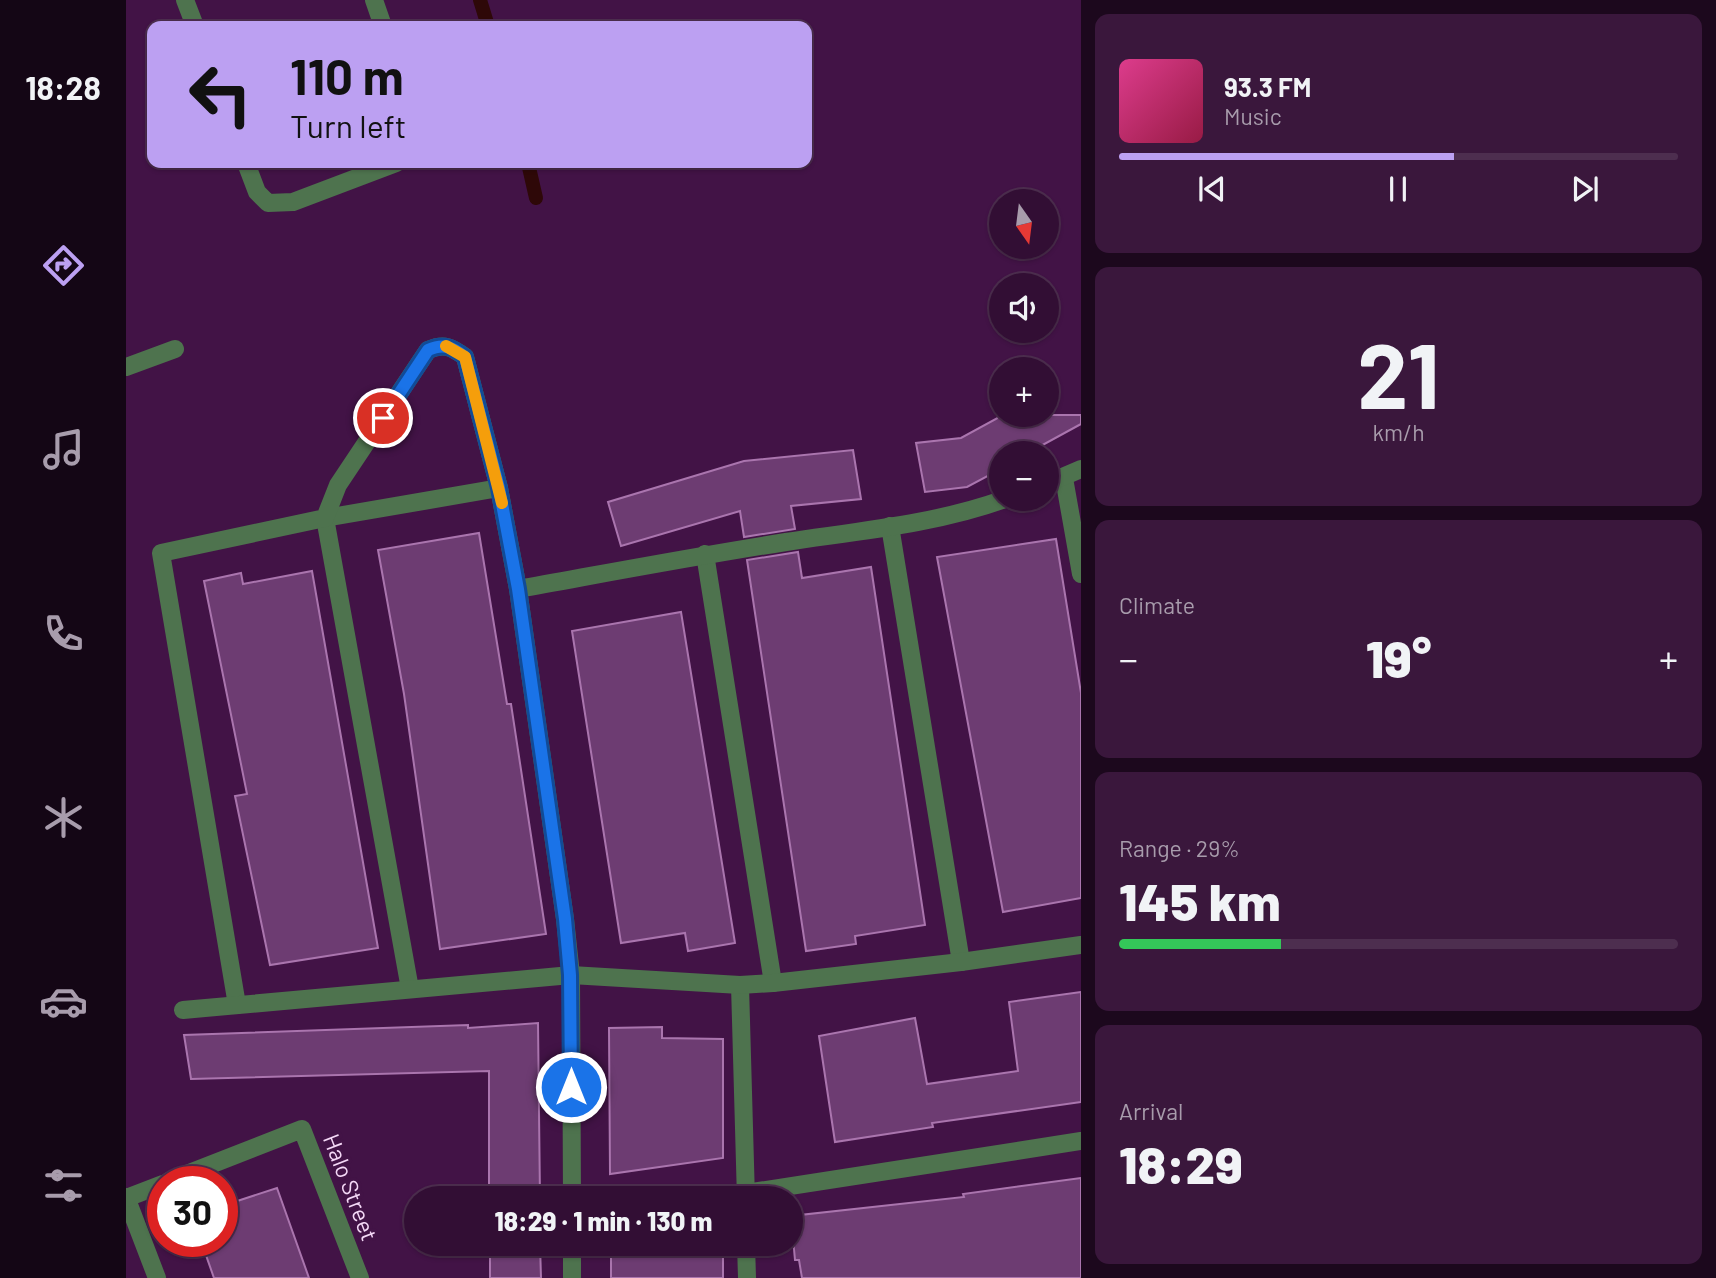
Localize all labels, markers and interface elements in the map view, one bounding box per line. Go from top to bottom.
text: 110 m [290,46,404,105]
icon: left [175,49,266,140]
text: 18:28 [25,68,101,106]
text: 93.3 FM [1224,71,1311,102]
text: Music [1224,102,1282,130]
text: Turn left [290,106,407,144]
icon: previous [1193,170,1231,208]
icon: pause [1379,170,1417,208]
icon: next [1566,170,1604,208]
north arrow [989,189,1059,259]
map controls [989,189,1059,511]
icon: directions [39,241,88,290]
button: sound [989,273,1059,343]
text: 21 [1357,318,1440,427]
button: + [989,357,1059,427]
pin [353,388,413,448]
icon: arrive [364,399,402,437]
text: km/h [1372,418,1425,446]
icon: music [39,425,88,474]
button: − [989,441,1059,511]
text: Climate [1119,591,1195,619]
icon: phone [39,609,88,658]
text: 19° [1366,626,1431,688]
text: − [1119,635,1138,681]
text: + [1659,635,1678,681]
icon: climate [39,793,88,842]
text: Range · 29% [1119,834,1240,862]
text: 145 km [1119,869,1281,931]
icon: car [39,977,88,1026]
position arrow [534,1050,608,1124]
text: Arrival [1119,1097,1183,1125]
street label: Halo Street [318,1130,384,1244]
text: 18:29 [1119,1132,1243,1194]
icon: filters [39,1161,88,1210]
speed limit sign: 30 [147,1166,238,1257]
text: 18:29 · 1 min · 130 m [495,1205,712,1236]

